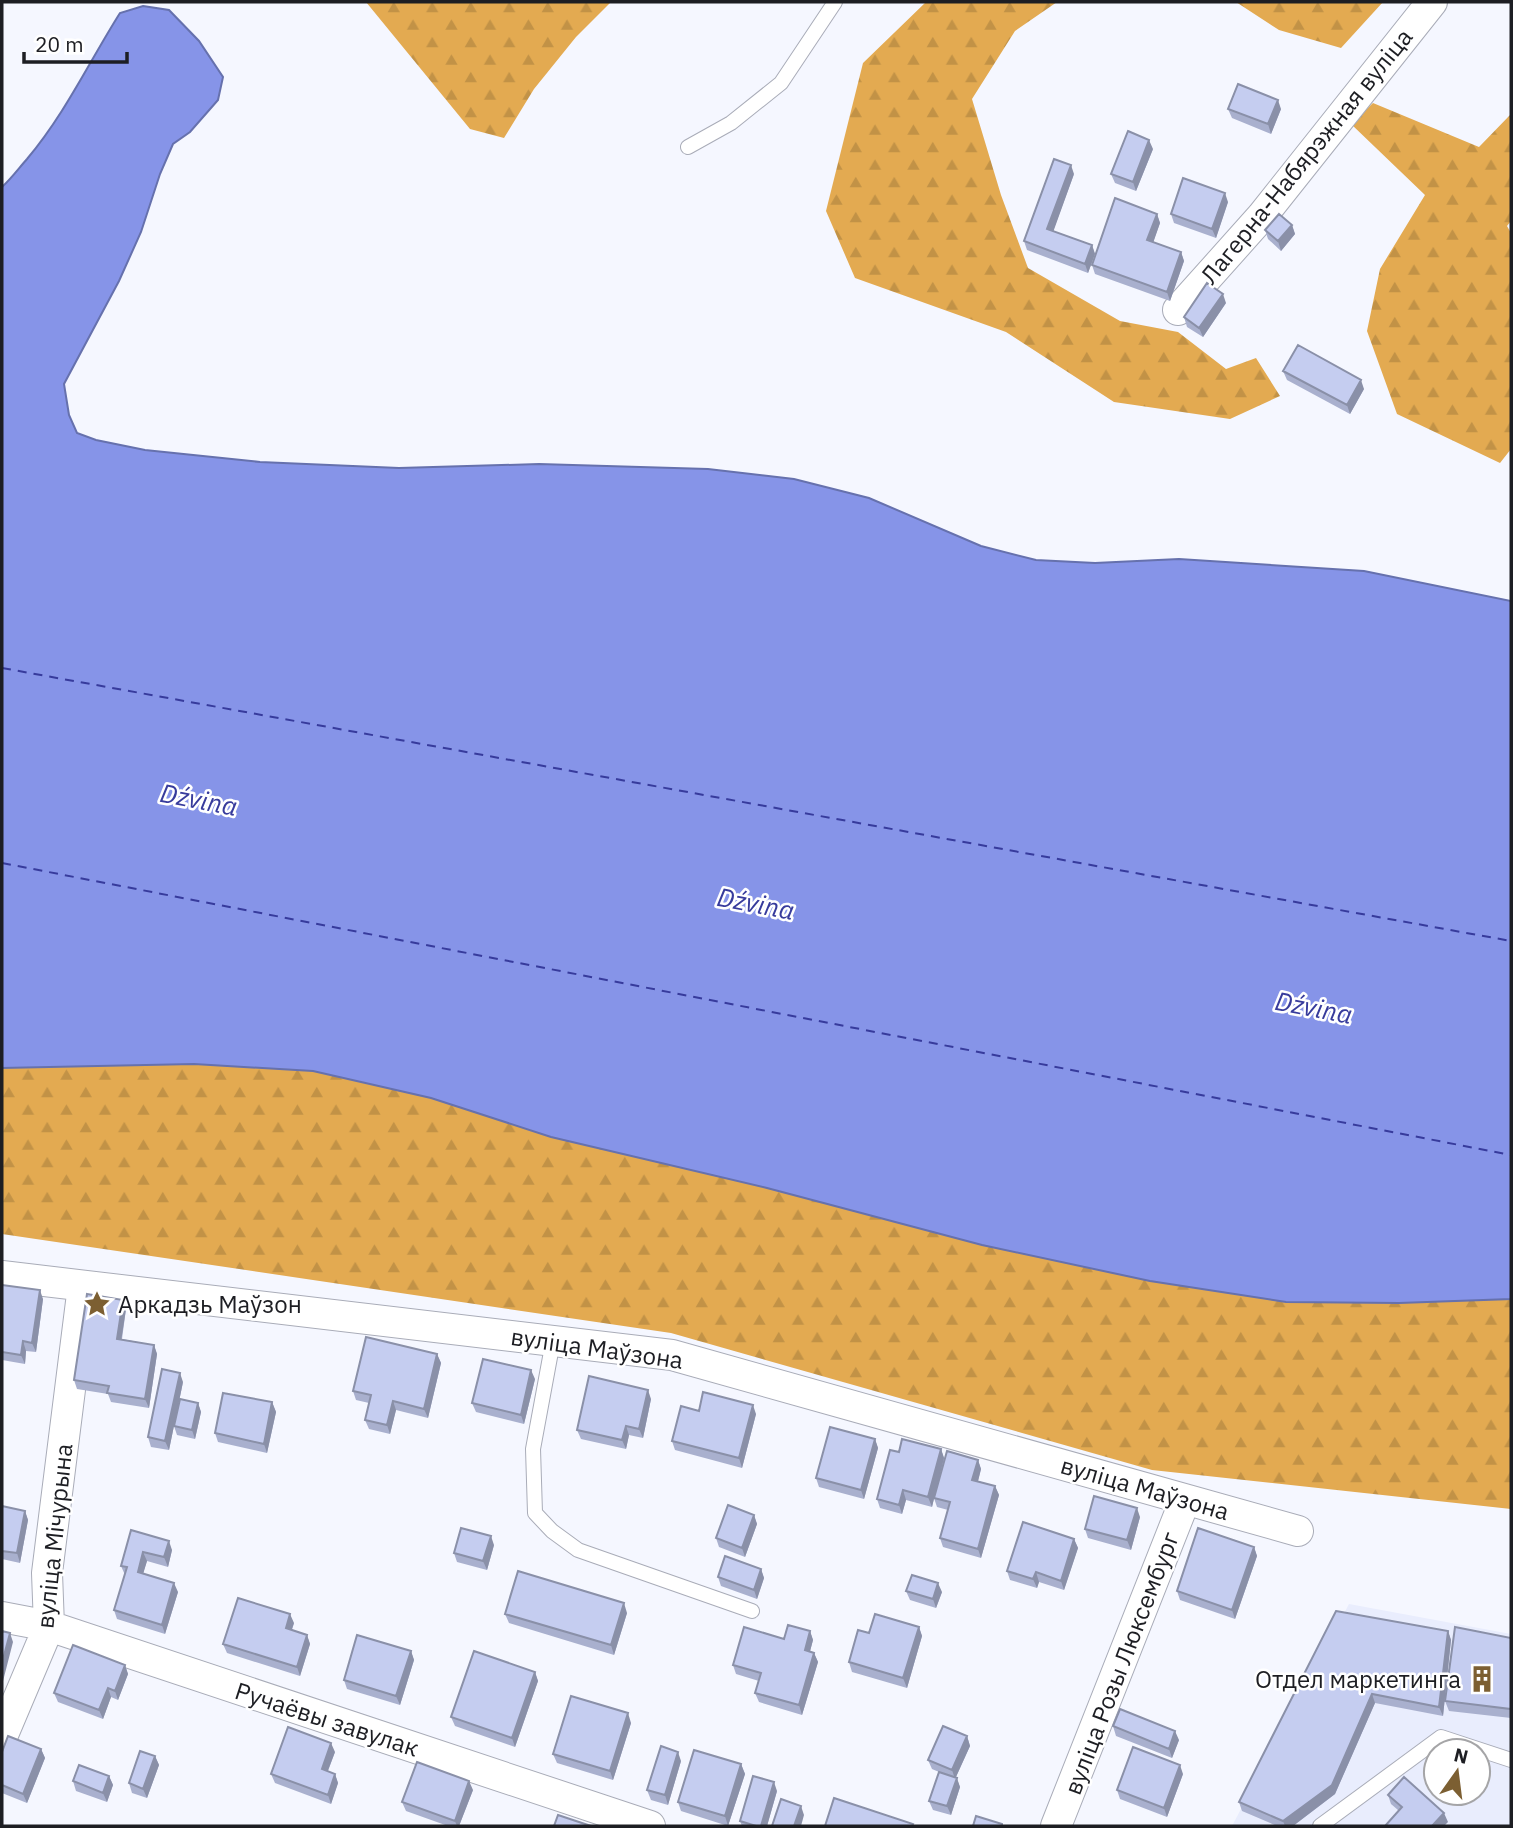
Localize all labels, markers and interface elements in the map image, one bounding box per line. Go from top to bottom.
scale bar [24,21,128,65]
street label: Лагерна-Набярэжная вуліца [1193,21,1419,291]
text: 20 m [35,30,84,58]
water label: Dźvina [158,775,240,823]
water label: Dźvina [715,879,797,927]
water label: Dźvina [1273,983,1355,1031]
place label: Аркадзь Маўзон [118,1288,302,1320]
place icon: Аркадзь Маўзон [82,1289,112,1319]
street label: вуліца Маўзона [509,1320,685,1376]
street label: вуліца Мічурына [28,1442,80,1630]
street label: вуліца Маўзона [1057,1449,1233,1527]
street label: вуліца Розы Люксембург [1056,1527,1186,1799]
place label: Отдел маркетинга [1255,1663,1461,1695]
building icon: Отдел маркетинга [1467,1664,1497,1694]
street label: Ручаёвы завулак [231,1674,423,1764]
north arrow [1422,1737,1492,1807]
text: N [1452,1742,1471,1769]

